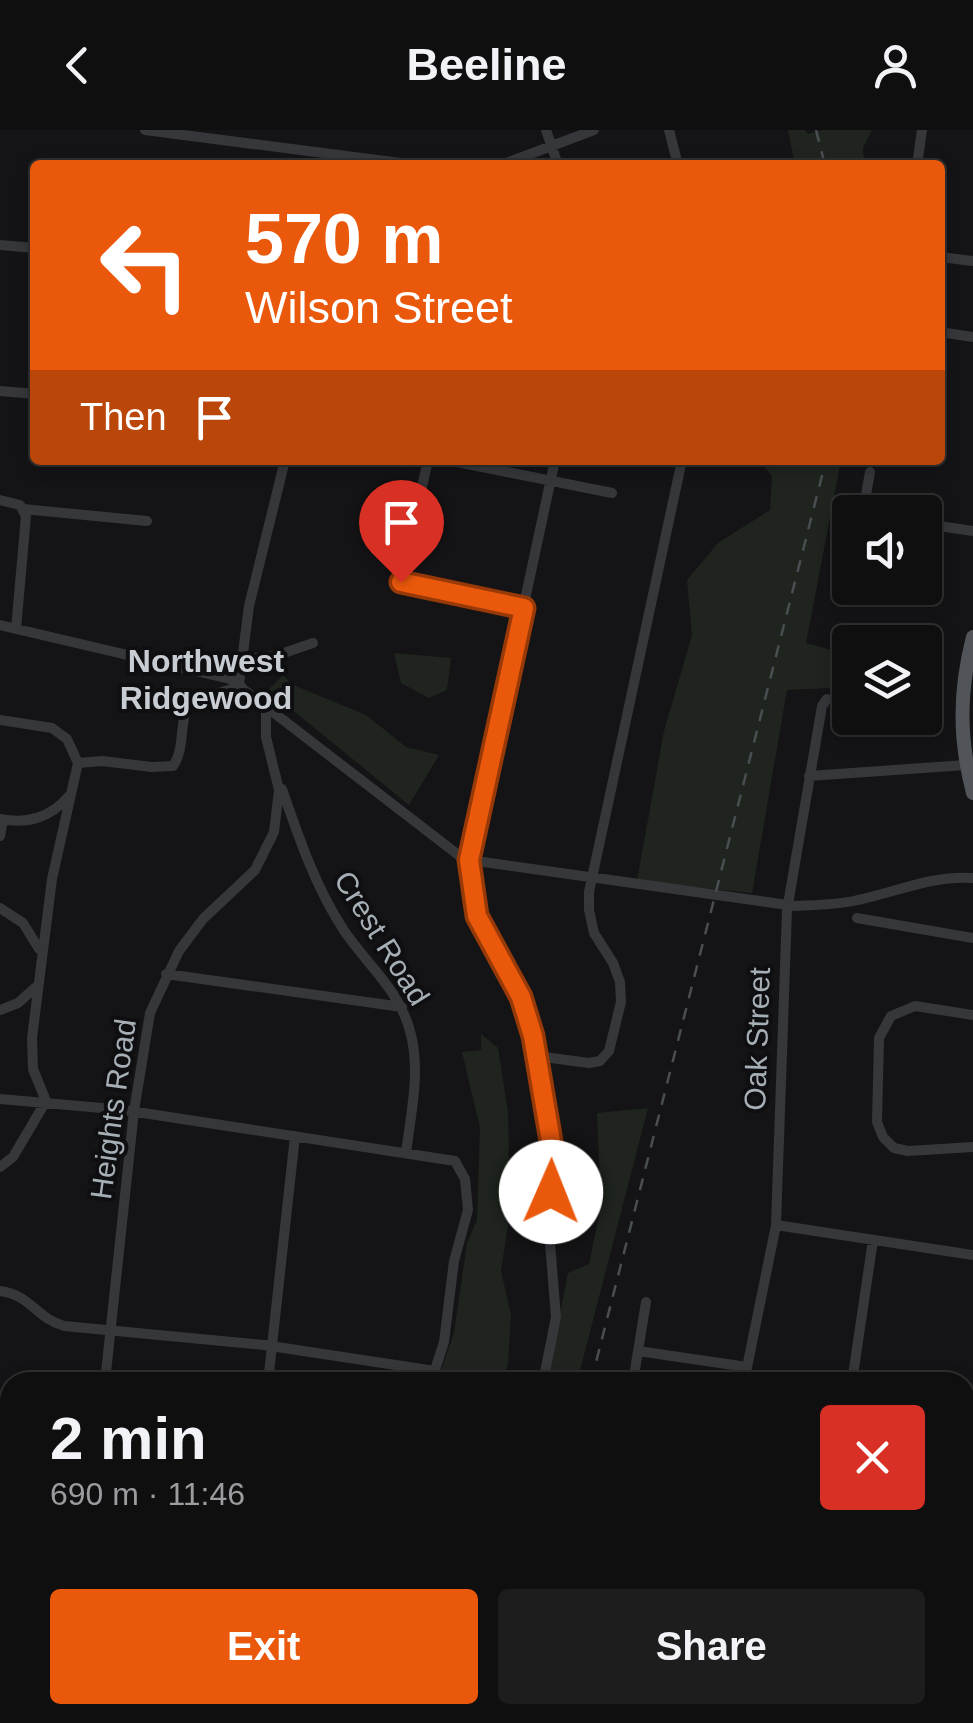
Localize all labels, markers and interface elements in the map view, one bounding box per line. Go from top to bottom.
icon: back [50,38,105,93]
icon: person [868,38,923,93]
text: Beeline [406,39,567,90]
icon: left [80,200,210,330]
text: 570 m [245,200,443,278]
text: Wilson Street [245,282,513,333]
icon: arrive [187,390,242,445]
text: Then [80,396,167,438]
pin [359,480,444,583]
icon: arrive [374,495,429,550]
map controls [832,495,942,735]
button: sound [832,495,942,605]
button: layers [832,625,942,735]
district label: Northwest Ridgewood [120,643,292,716]
street label: Crest Road [328,865,436,1011]
street label: Oak Street [738,966,776,1111]
street label: Heights Road [84,1017,142,1201]
position arrow [499,1140,603,1244]
text: 2 min [50,1405,207,1472]
button: close [820,1405,925,1510]
text: 690 m · 11:46 [50,1476,245,1512]
button: Exit [50,1589,478,1704]
button: Share [498,1589,925,1704]

